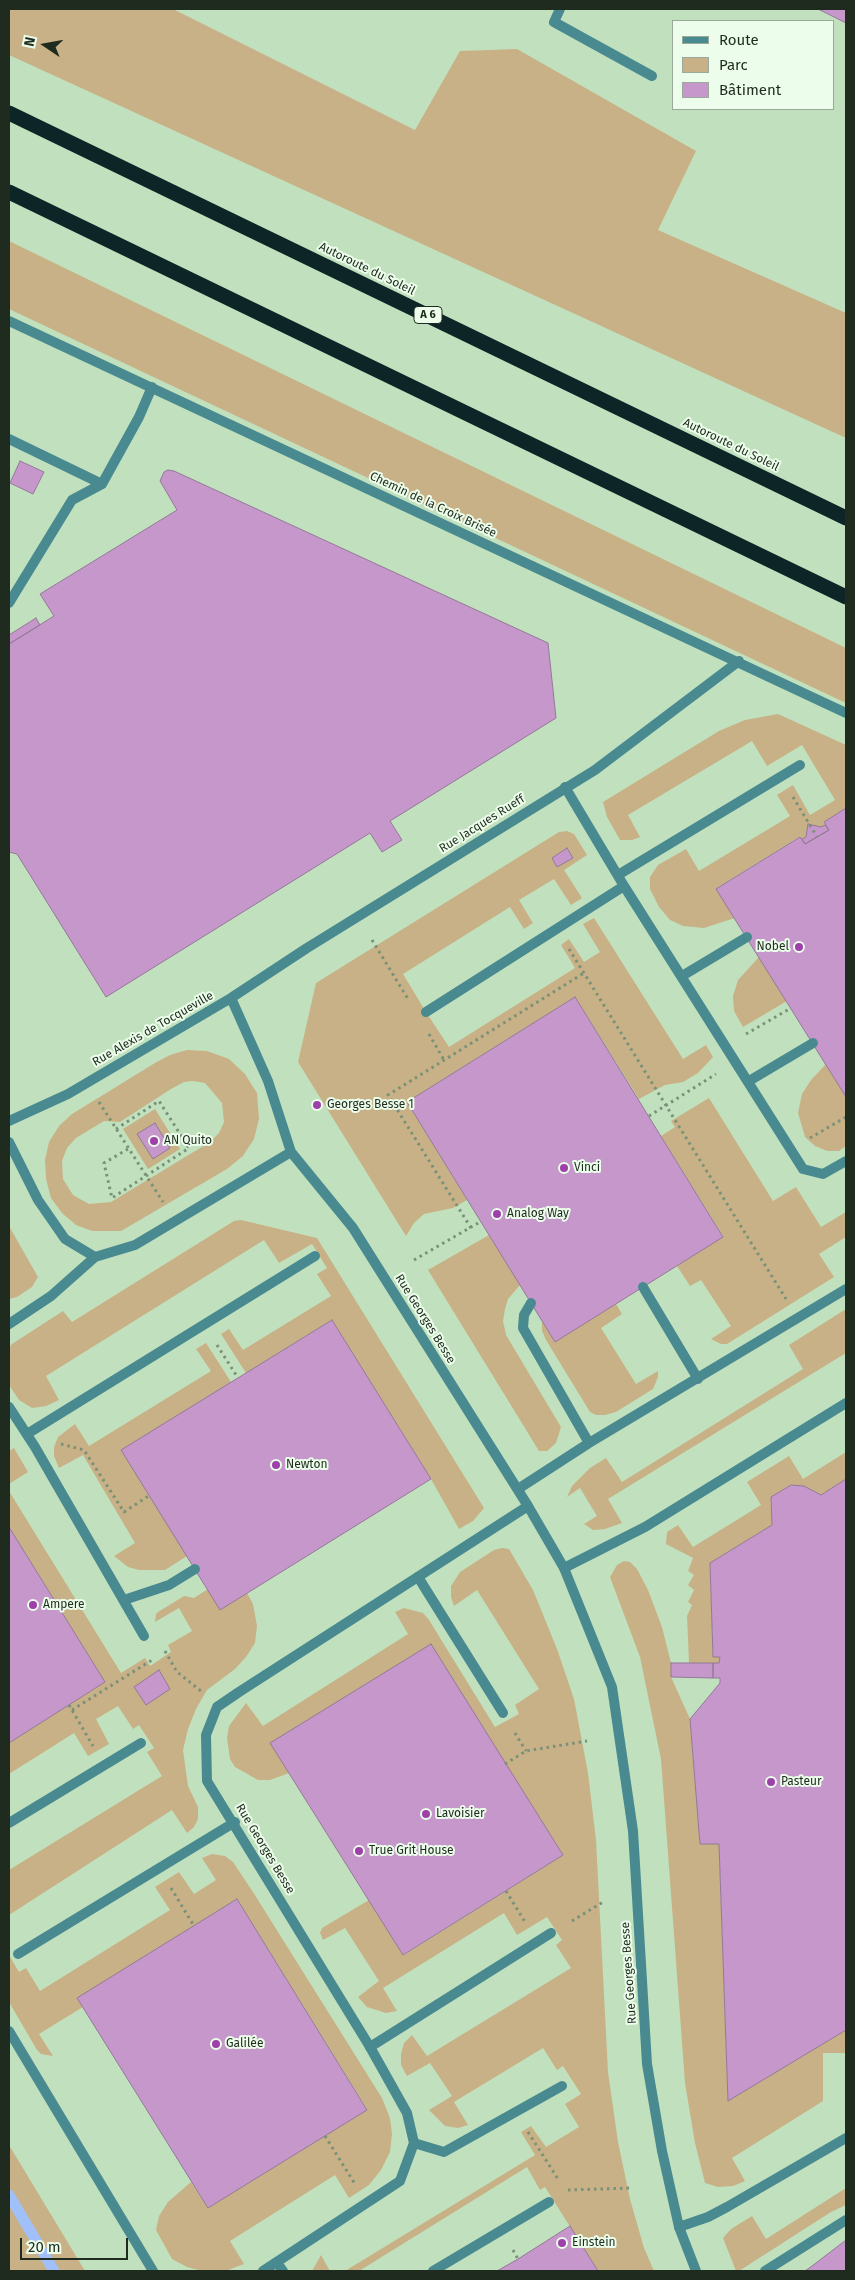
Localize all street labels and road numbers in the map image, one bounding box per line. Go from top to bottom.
street label: Autoroute du Soleil [317,240,417,298]
road number: A 6 [414,306,442,324]
street label: Autoroute du Soleil [681,416,781,474]
street label: Chemin de la Croix Brisée [367,469,499,541]
street label: Rue Jacques Rueff [437,792,527,856]
street label: Rue Alexis de Tocqueville [90,988,216,1070]
street label: Rue Georges Besse [392,1272,458,1366]
street label: Rue Georges Besse [232,1801,298,1897]
street label: Rue Georges Besse [618,1921,640,2025]

